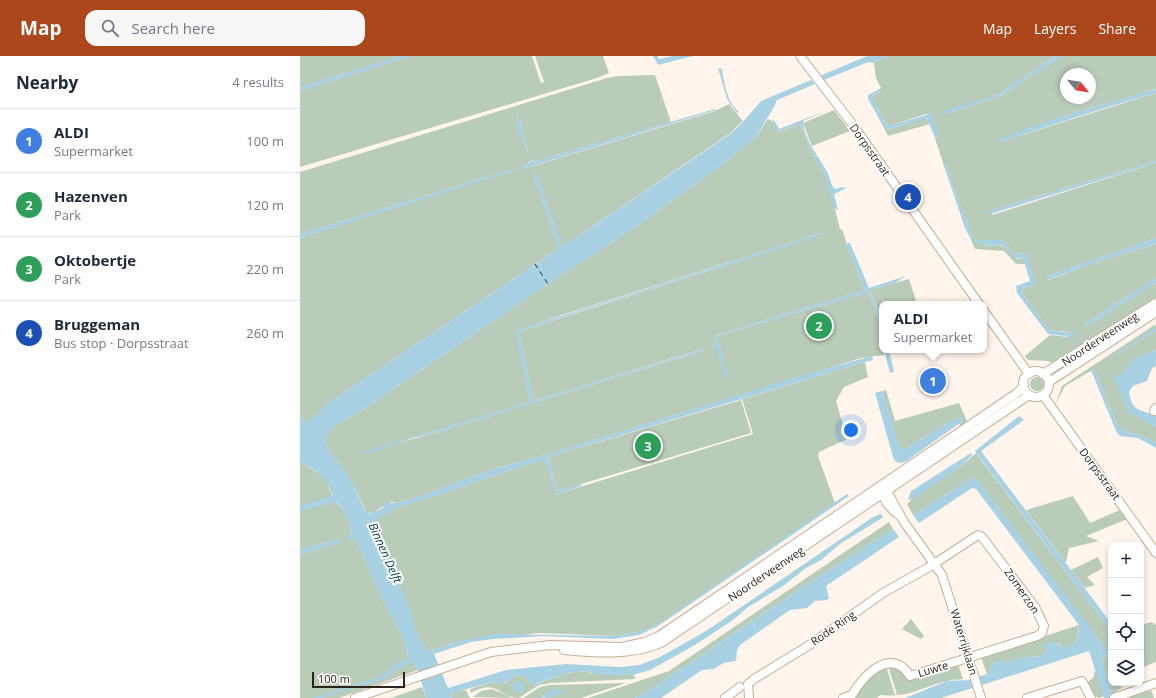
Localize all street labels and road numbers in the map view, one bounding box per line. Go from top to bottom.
street label: Dorpsstraat [847,120,894,179]
street label: Noorderveenweg [1058,308,1141,369]
street label: Dorpsstraat [1076,445,1124,503]
street label: Noorderveenweg [725,543,807,605]
street label: Zomerzon [1001,565,1044,616]
street label: Rode Ring [807,607,858,648]
street label: Waterrijklaan [947,607,982,677]
street label: Luwte [916,657,950,680]

